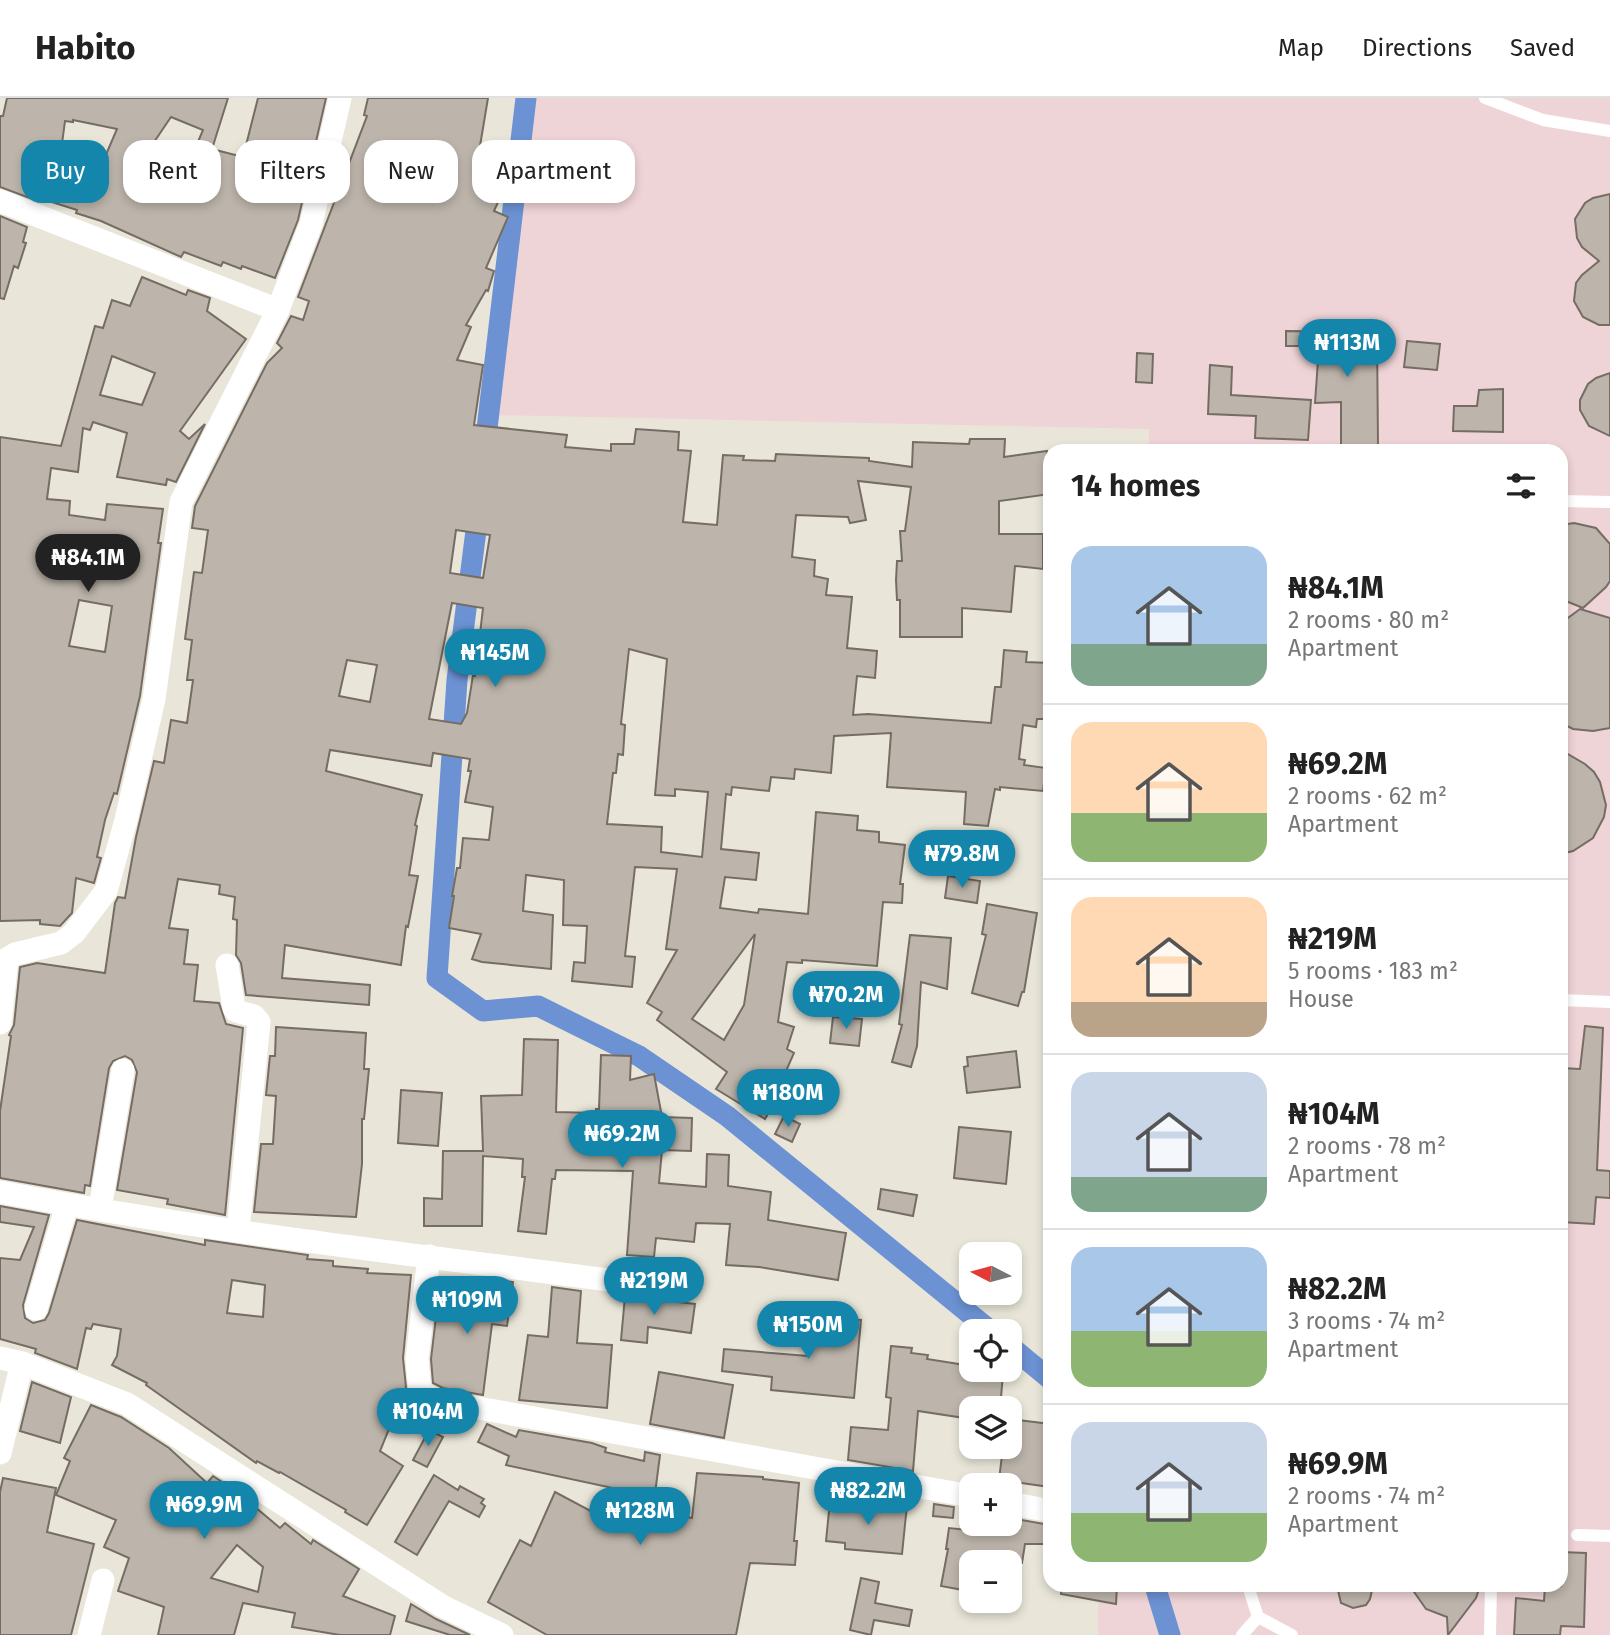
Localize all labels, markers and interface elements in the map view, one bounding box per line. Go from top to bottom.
text: Habito [35,28,136,68]
text: Map [1278,34,1324,62]
text: Directions [1362,34,1472,62]
text: Saved [1510,34,1575,62]
chip: Buy [21,140,109,203]
chip: Rent [123,140,221,203]
chip: Filters [235,140,350,203]
chip: New [364,140,458,203]
chip: Apartment [472,140,635,203]
pin: ₦113M [1298,320,1396,379]
text: ₦113M [1314,328,1380,356]
icon: filters [1502,467,1540,505]
text: 14 homes [1071,468,1200,504]
pin: ₦84.1M [31,534,145,594]
text: ₦84.1M [51,543,125,571]
text: ₦84.1M [1288,570,1384,606]
icon: home [1127,574,1211,658]
text: 2 rooms · 80 m² [1288,606,1449,634]
pin: ₦145M [446,630,544,689]
text: Apartment [1288,634,1398,662]
text: ₦145M [461,638,529,666]
text: ₦69.2M [1288,746,1387,782]
icon: home [1127,750,1211,834]
text: 2 rooms · 62 m² [1288,782,1447,810]
text: Apartment [1288,810,1398,838]
pin: ₦79.8M [905,830,1019,890]
text: ₦79.8M [924,839,1000,867]
text: ₦219M [1288,921,1377,957]
icon: home [1127,925,1211,1009]
text: 5 rooms · 183 m² [1288,957,1458,985]
pin: ₦70.2M [789,972,903,1031]
text: ₦70.2M [809,980,883,1008]
text: House [1288,985,1354,1013]
pin: ₦180M [739,1070,837,1129]
text: ₦180M [753,1078,823,1106]
text: ₦104M [1288,1096,1380,1132]
icon: home [1127,1100,1211,1184]
pin: ₦69.2M [565,1110,679,1170]
text: ₦69.2M [584,1119,660,1147]
text: 2 rooms · 78 m² [1288,1132,1446,1160]
text: Apartment [1288,1160,1398,1188]
north arrow [959,1242,1022,1306]
map controls [959,1242,1022,1613]
pin: ₦219M [605,1258,703,1317]
text: ₦219M [620,1266,688,1294]
text: ₦82.2M [1288,1271,1387,1307]
icon: home [1127,1275,1211,1359]
pin: ₦109M [418,1276,516,1336]
text: ₦109M [432,1285,502,1313]
pin: ₦150M [759,1302,857,1361]
text: 3 rooms · 74 m² [1288,1307,1445,1335]
text: ₦150M [773,1310,843,1338]
button: locate [959,1319,1022,1382]
text: Apartment [1288,1335,1398,1363]
pin: ₦104M [379,1388,477,1448]
button: layers [959,1396,1022,1459]
text: ₦104M [393,1397,463,1425]
text: ₦69.9M [1288,1446,1388,1482]
icon: home [1127,1450,1211,1534]
pin: ₦82.2M [811,1468,925,1527]
button: + [959,1473,1022,1536]
text: ₦82.2M [830,1476,906,1504]
pin: ₦69.9M [147,1482,261,1541]
text: 2 rooms · 74 m² [1288,1482,1445,1510]
pin: ₦128M [591,1488,689,1547]
text: ₦69.9M [166,1490,242,1518]
text: ₦128M [605,1496,675,1524]
text: Apartment [1288,1510,1398,1538]
button: − [959,1550,1022,1613]

